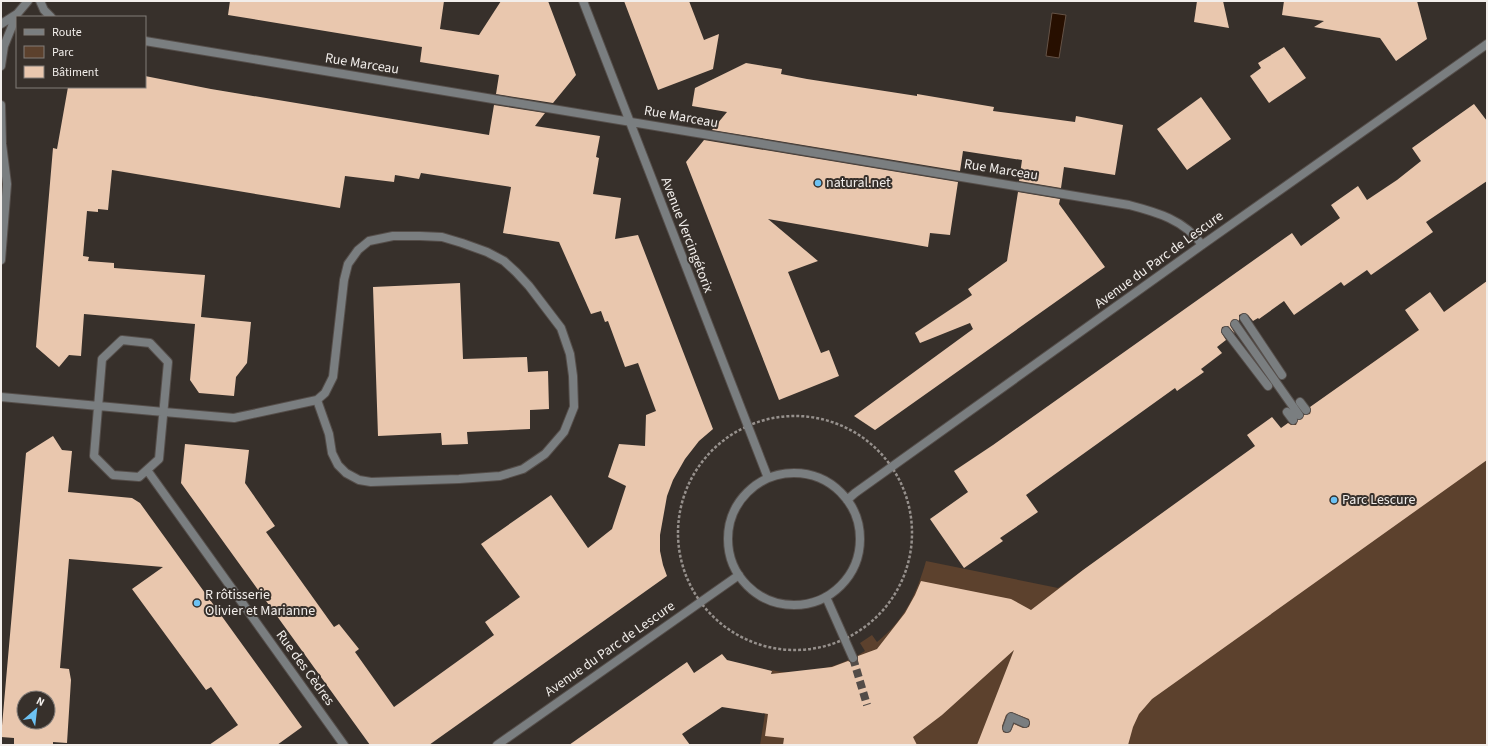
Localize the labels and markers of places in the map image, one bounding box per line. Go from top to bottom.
place label: natural.net [826,173,891,193]
marker: natural.net [813,178,823,188]
place label: Parc Lescure [1342,490,1415,510]
marker: Parc Lescure [1329,495,1339,505]
place label: R rôtisserie Olivier et Marianne [205,585,315,621]
marker: R rôtisserie Olivier et Marianne [192,598,202,608]

